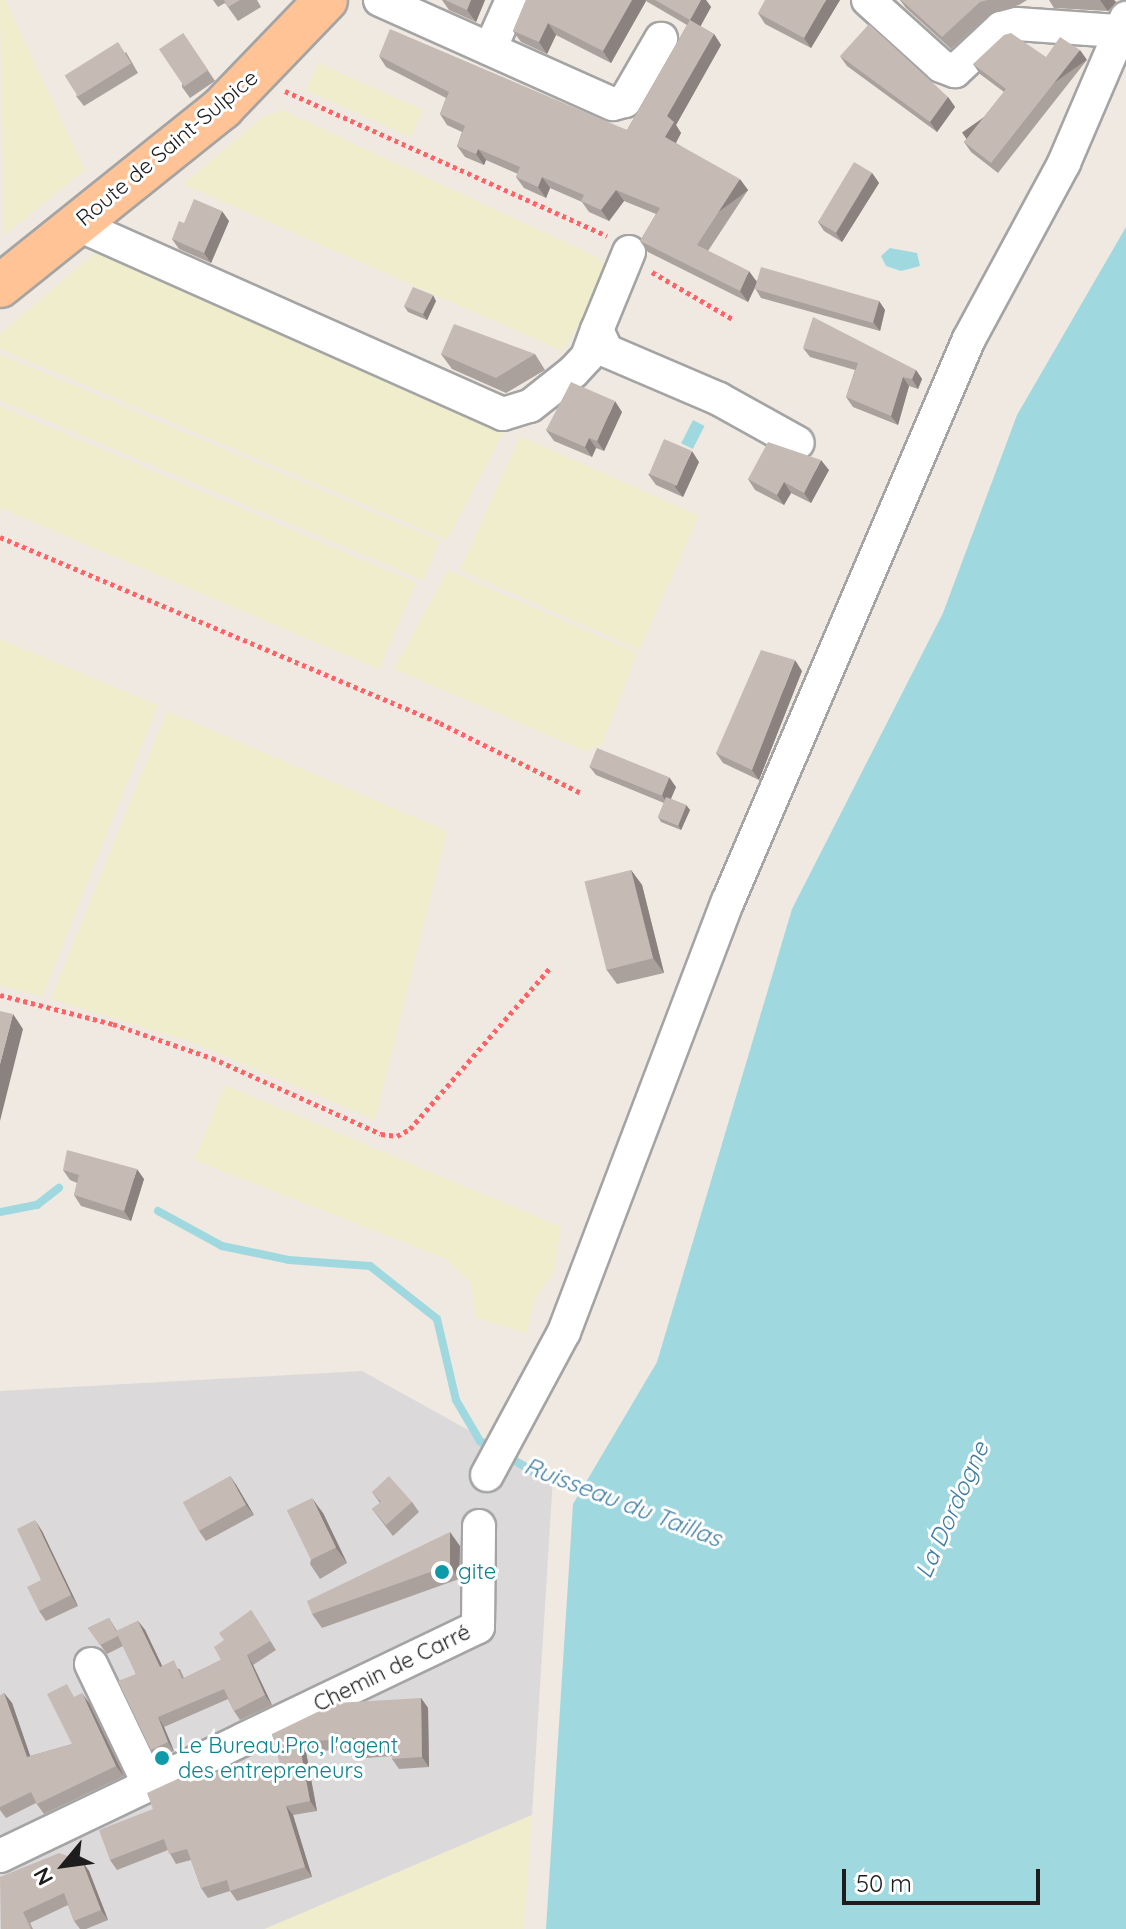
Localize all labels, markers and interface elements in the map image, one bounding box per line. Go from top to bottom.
street label: Route de Saint-Sulpice [71,64,263,232]
water label: La Dordogne [909,1437,995,1583]
water label: Ruisseau du Taillas [520,1451,726,1553]
place label: gite [458,1559,496,1585]
marker: gite [433,1563,451,1581]
street label: Chemin de Carré [309,1619,475,1717]
place label: Le Bureau.Pro, l'agent des entrepreneurs [178,1732,398,1784]
marker: Le Bureau.Pro, l'agent des entrepreneurs [153,1749,171,1767]
north arrow [24,1825,104,1905]
scale bar [846,1853,1044,1903]
text: N [27,1863,59,1891]
text: 50 m [856,1868,912,1898]

